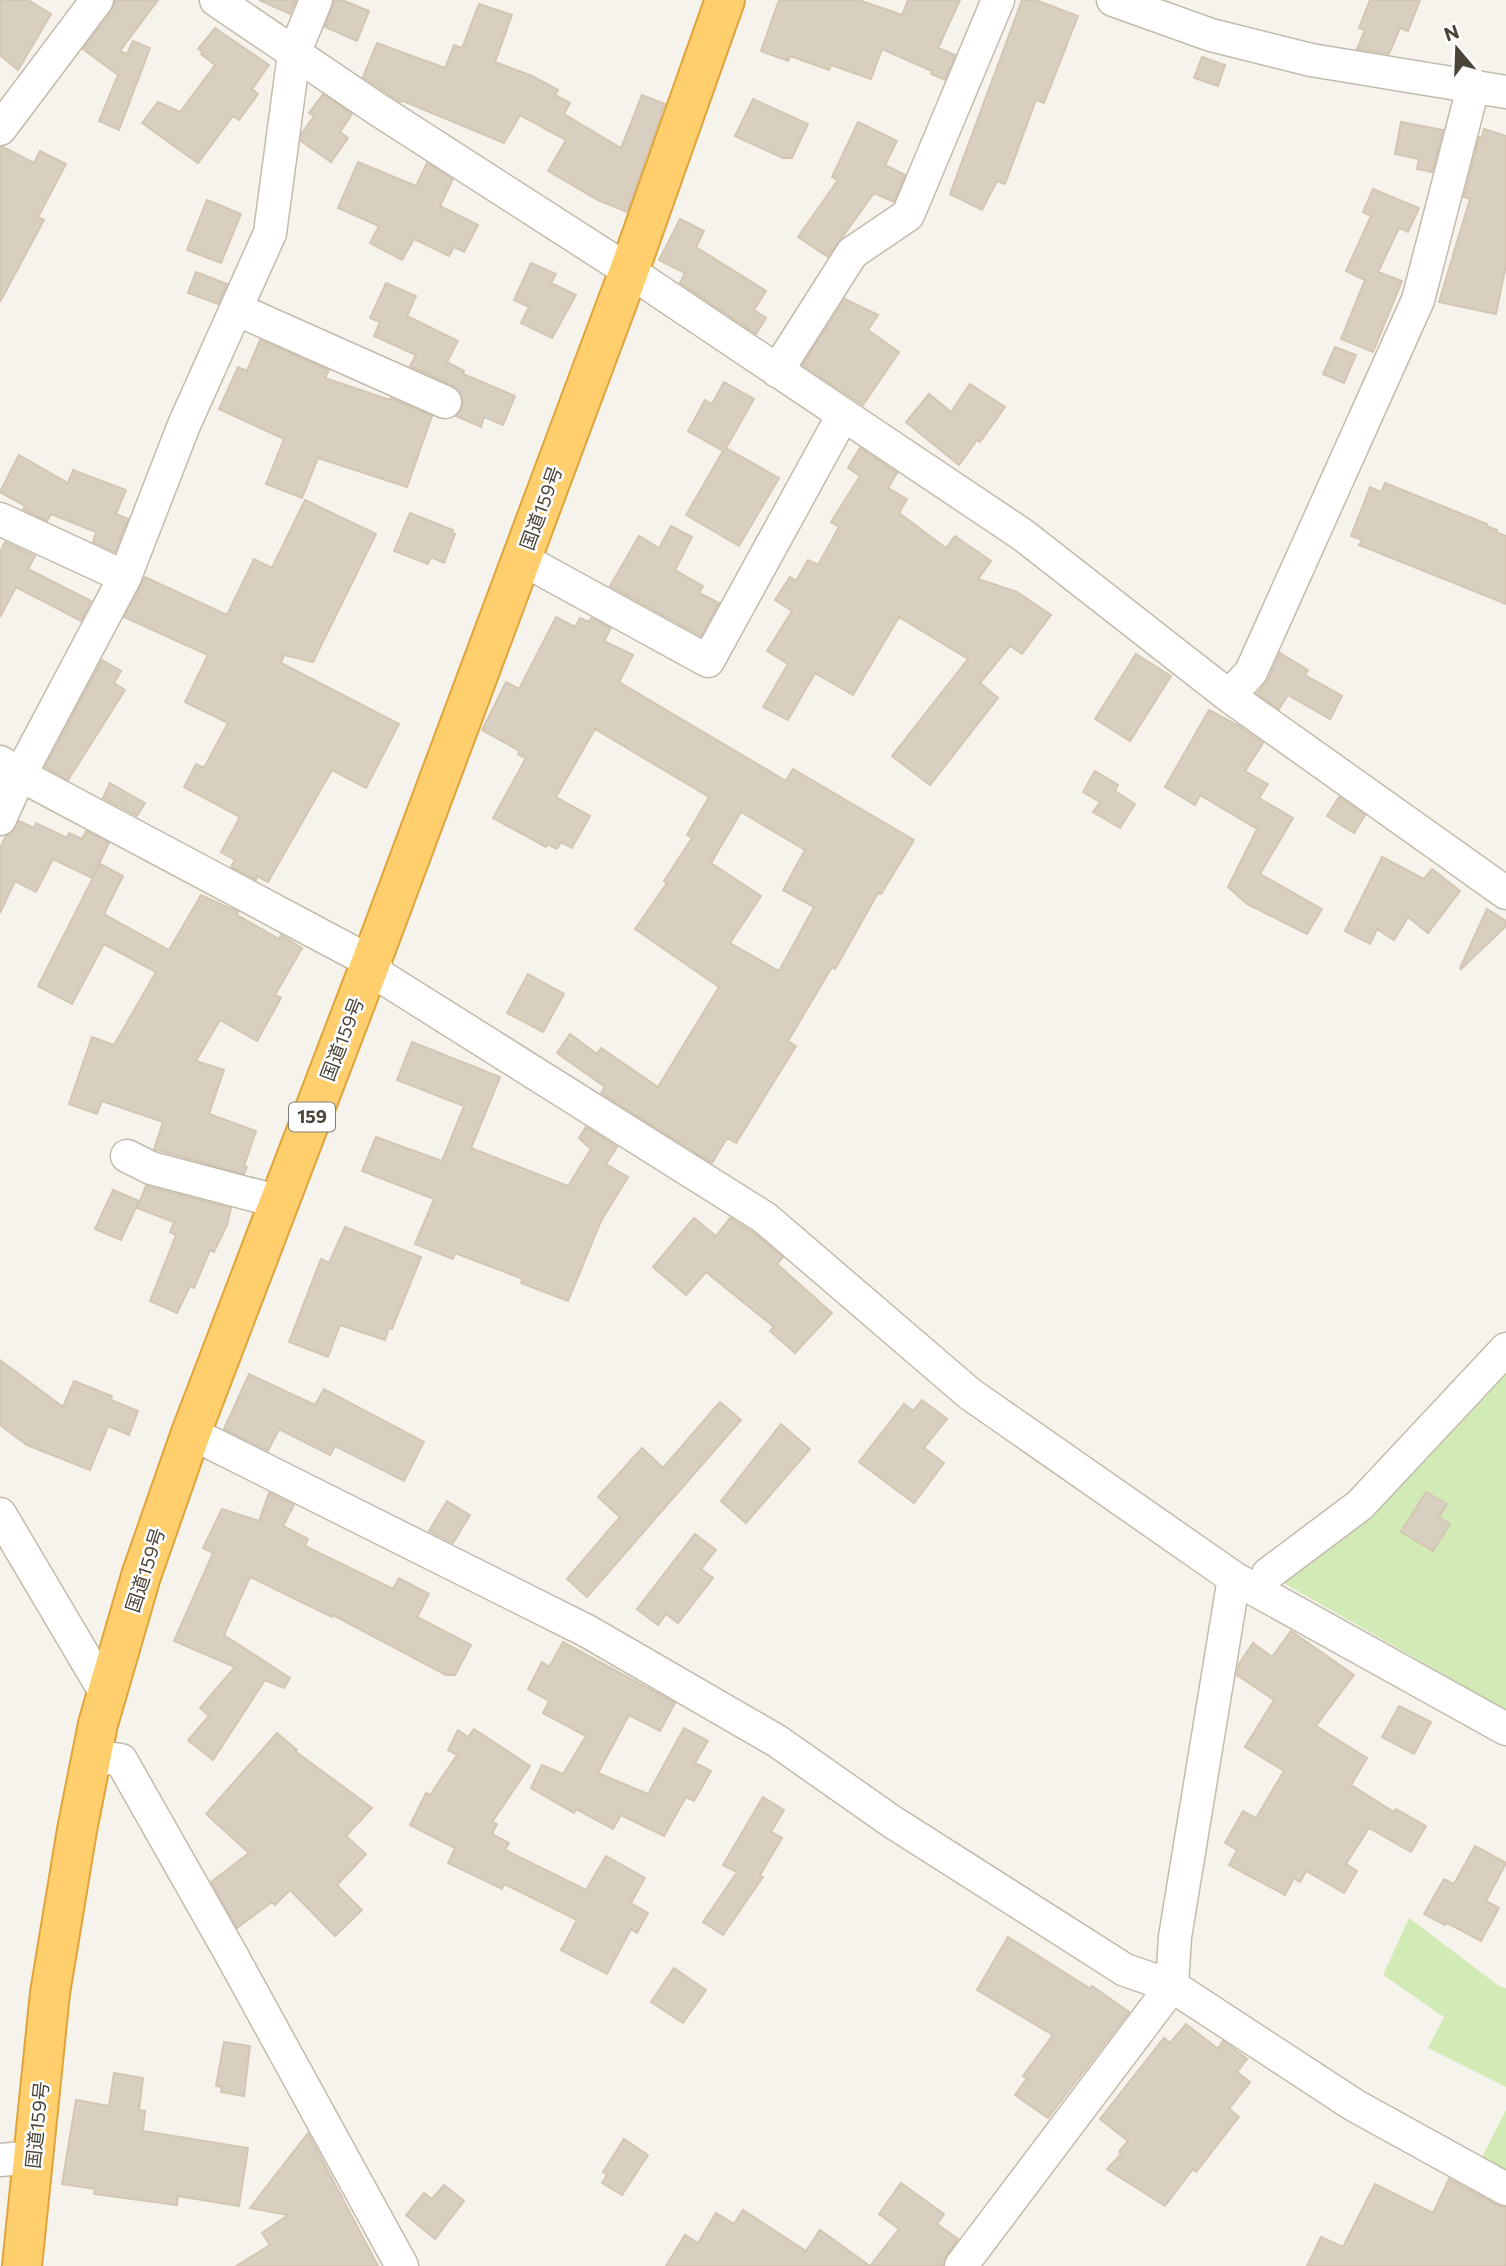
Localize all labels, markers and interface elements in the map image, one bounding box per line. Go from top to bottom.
north arrow [1422,14,1492,84]
text: N [1441,19,1462,46]
street label: 国道159号 [515,463,566,553]
street label: 国道159号 [315,994,368,1084]
road number: 159 [289,1102,335,1132]
street label: 国道159号 [120,1525,169,1615]
street label: 国道159号 [20,2080,53,2170]

